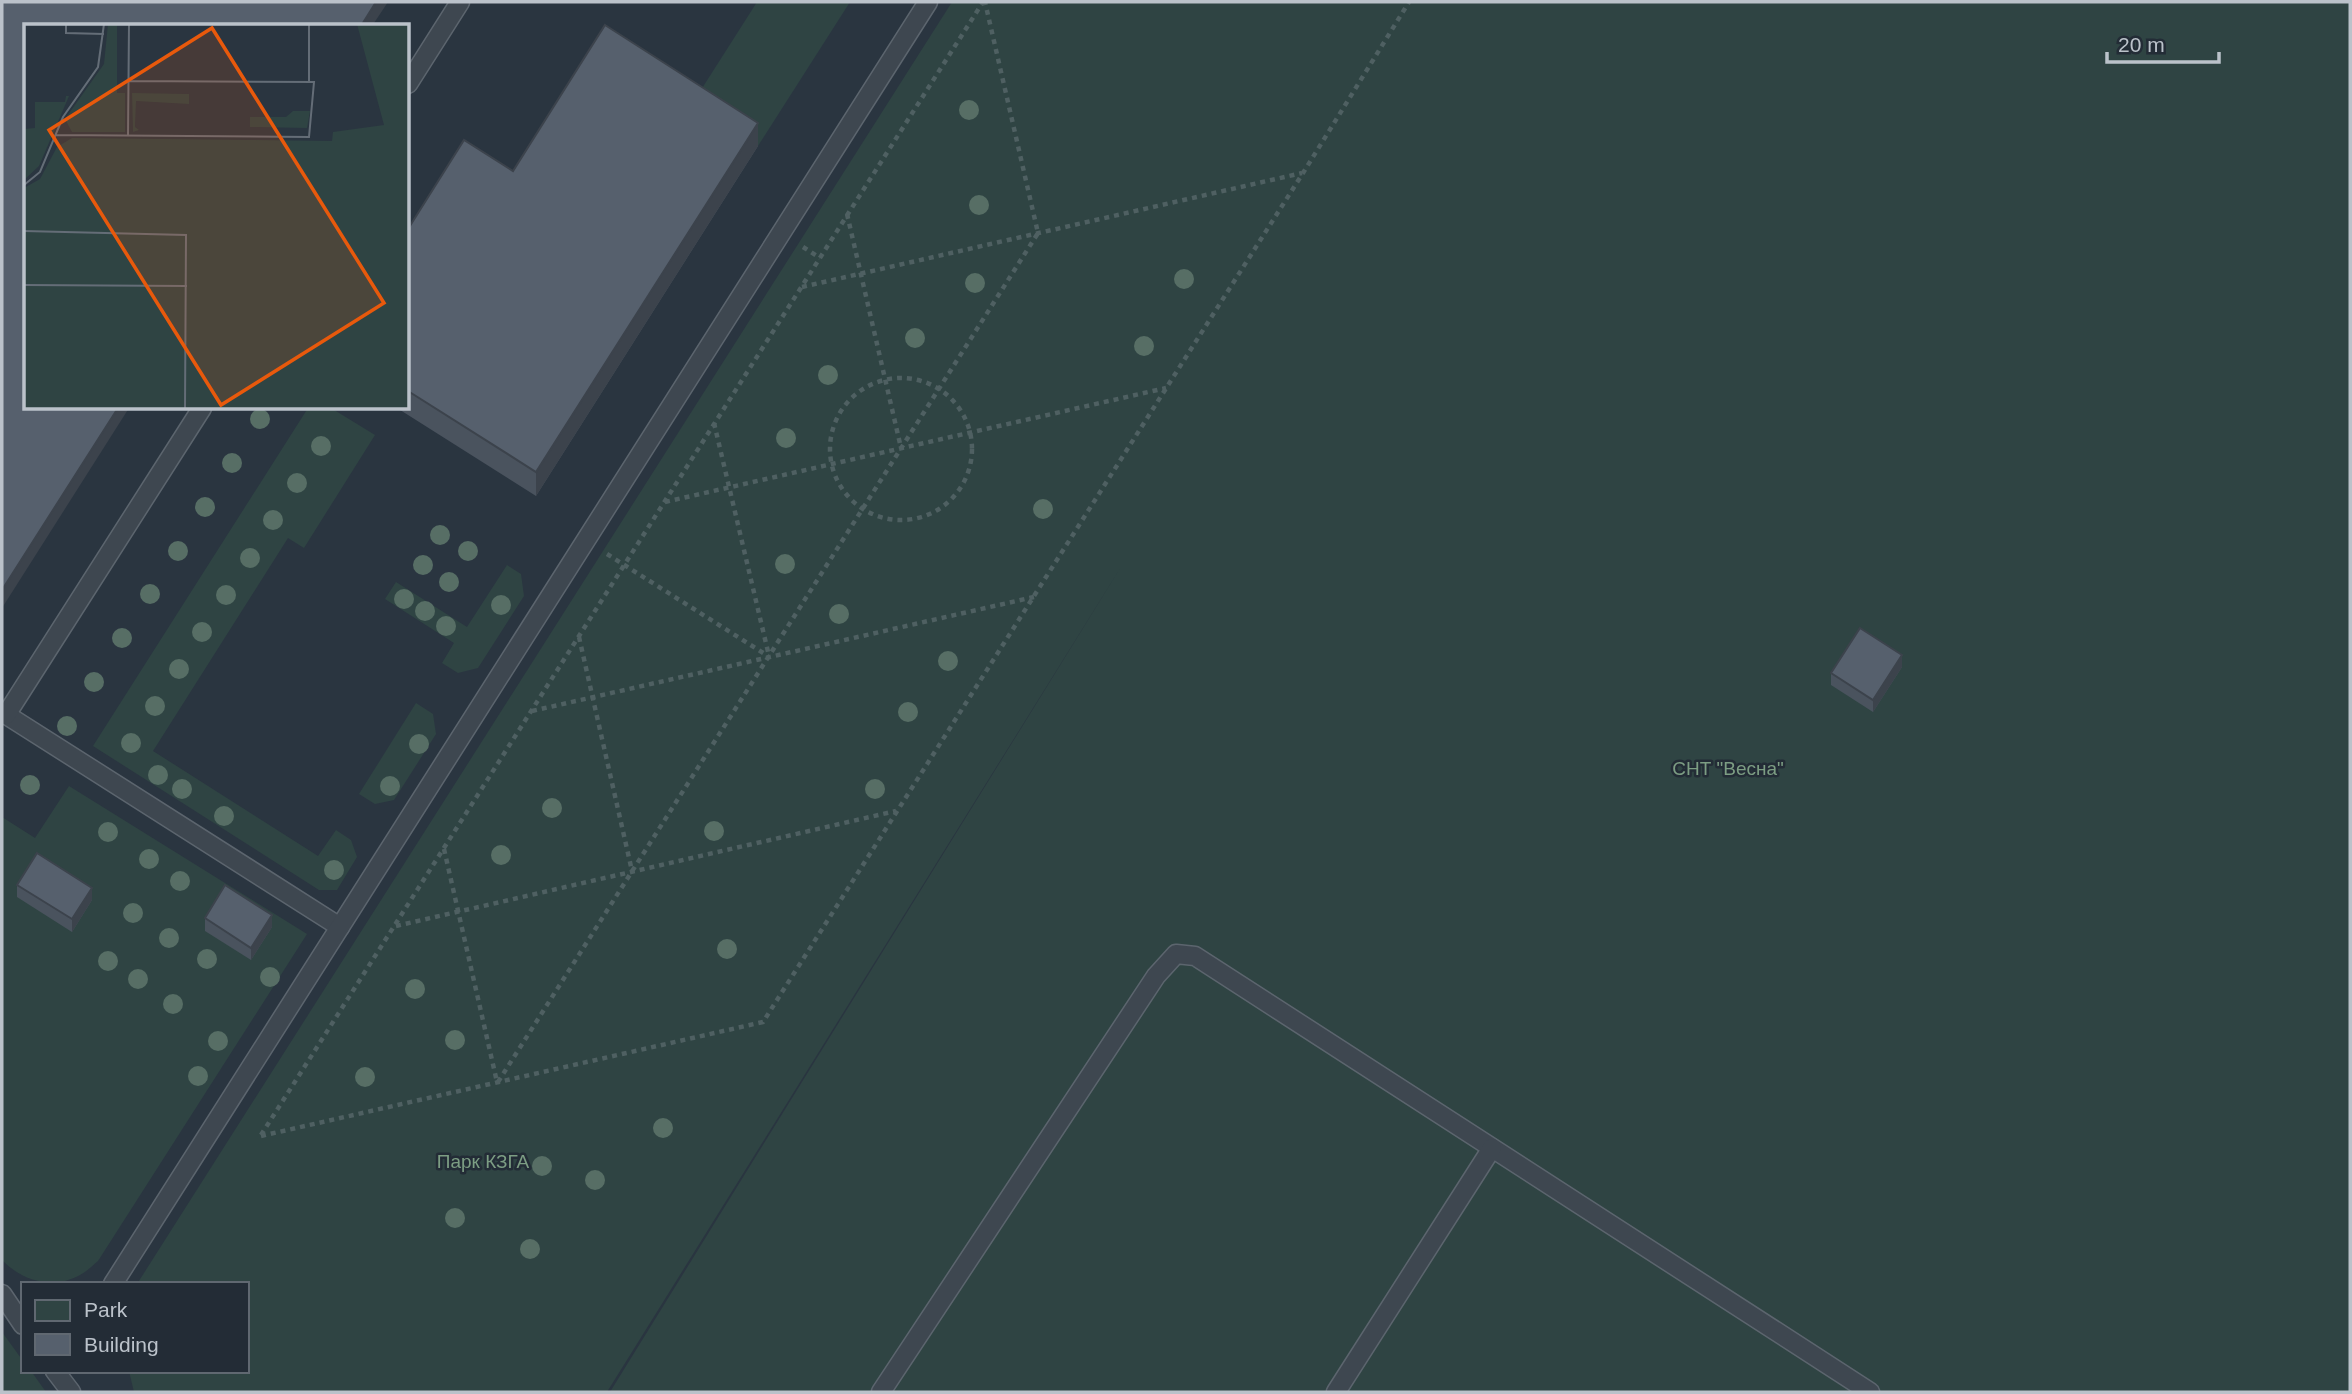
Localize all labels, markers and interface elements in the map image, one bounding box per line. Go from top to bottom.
scale bar [2107,21,2219,65]
inset map [24,24,410,410]
text: 20 m [2118,33,2165,56]
park label: СНТ "Весна" [1672,758,1784,779]
park label: Парк КЗГА [437,1151,530,1172]
legend [21,1282,248,1373]
text: Park [84,1298,128,1321]
text: Building [84,1333,159,1356]

